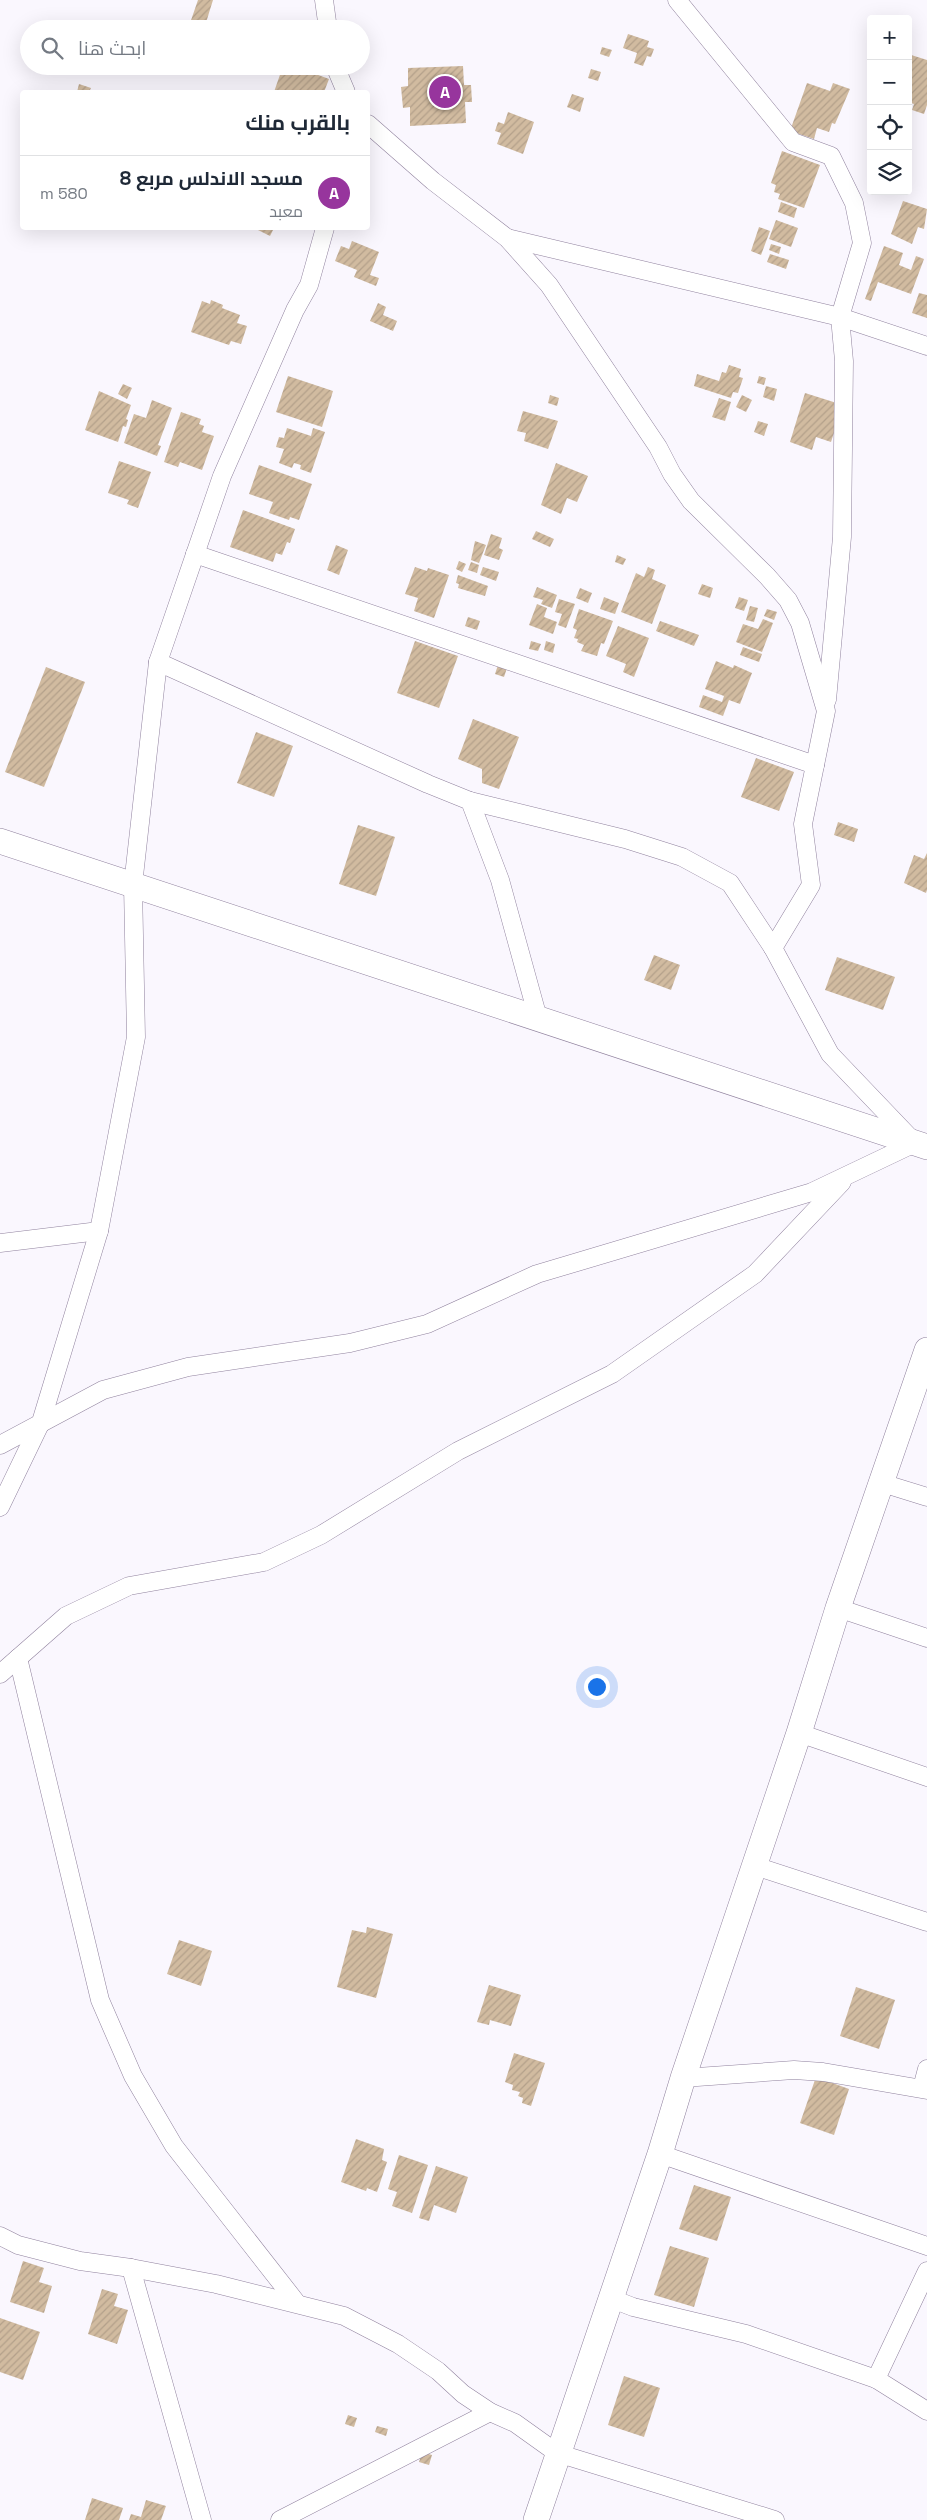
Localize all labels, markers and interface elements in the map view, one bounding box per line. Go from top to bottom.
map controls [867,15,912,195]
button: + [867,15,912,60]
search box [20,20,370,75]
icon: search [38,34,66,62]
text: ابحث هنا [78,36,146,61]
button: − [867,60,912,105]
pin: A [429,73,461,111]
button: locate [867,105,912,150]
text: بالقرب منك [246,109,350,136]
button: layers [867,150,912,195]
text: مسجد الاندلس مربع 8 [120,166,303,191]
text: 580 m [40,183,88,204]
text: A [329,183,339,204]
text: معبد [269,201,303,222]
your location [584,1674,610,1700]

